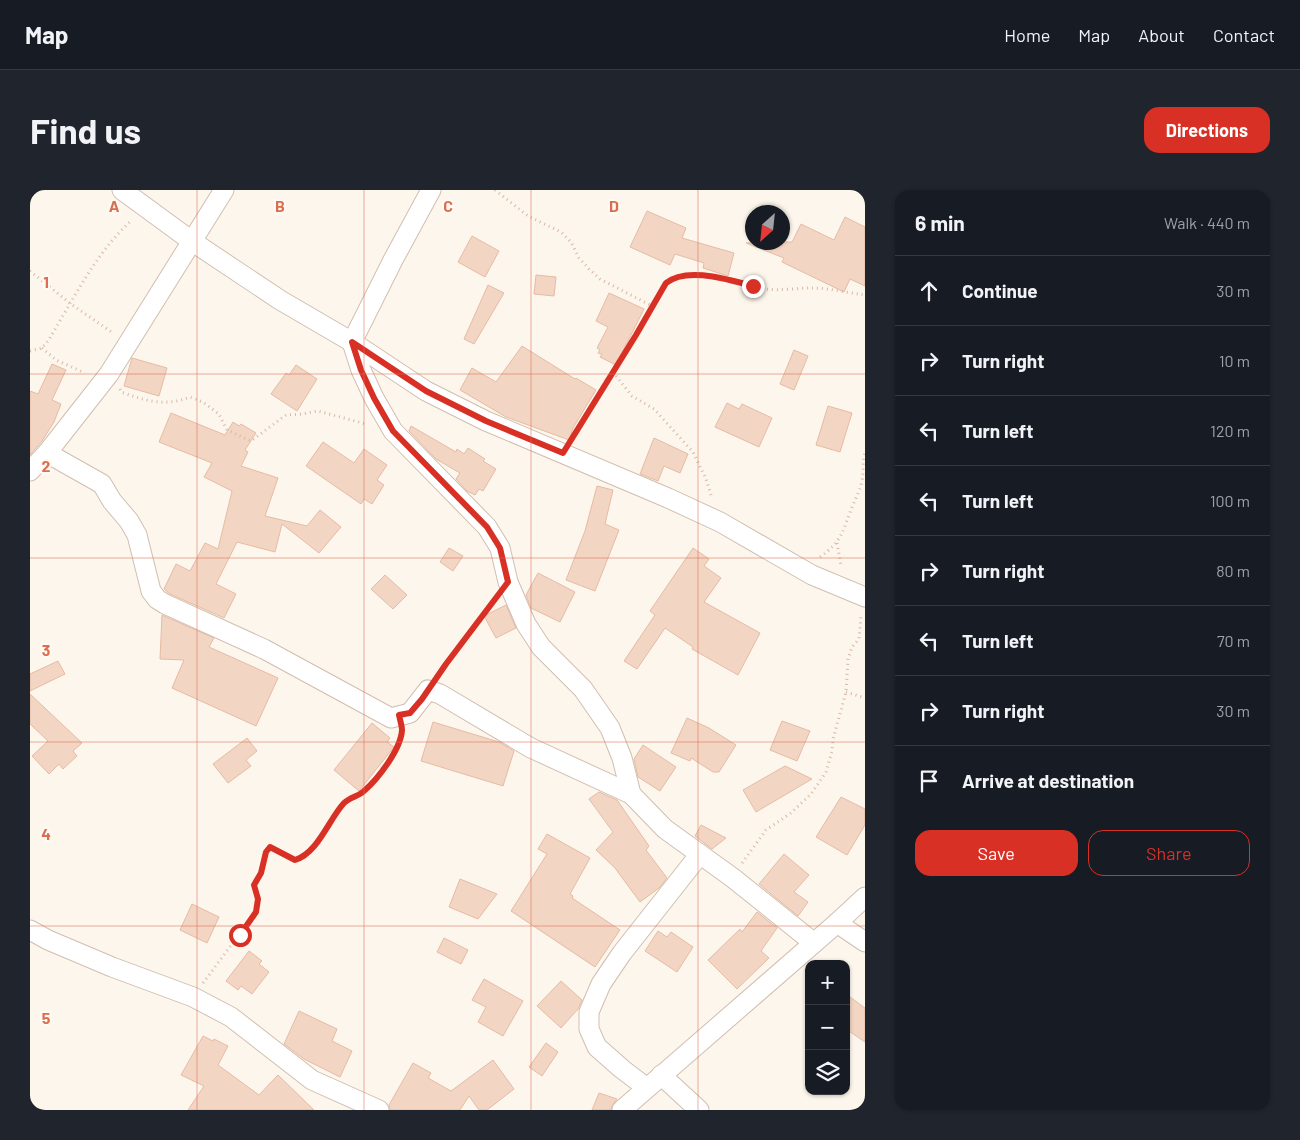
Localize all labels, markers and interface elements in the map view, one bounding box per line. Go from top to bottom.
text: Map [25,20,68,49]
text: Home [1004,24,1050,46]
text: Map [1078,24,1110,46]
text: About [1138,24,1185,46]
text: Contact [1213,24,1275,46]
button: Directions [1144,107,1270,153]
text: Find us [30,109,141,151]
text: A [109,196,120,215]
text: B [275,196,285,215]
text: C [443,196,453,215]
text: D [609,196,619,215]
north arrow [745,205,790,250]
text: 6 min [915,210,965,235]
text: Walk · 440 m [1164,213,1250,232]
text: 1 [43,272,49,291]
route end [742,275,765,298]
icon: ahead [915,277,943,305]
text: Continue [962,279,1038,302]
text: 30 m [1216,281,1250,300]
icon: right [915,347,943,375]
text: Turn right [962,349,1044,372]
text: 10 m [1219,351,1250,370]
icon: left [915,417,943,445]
text: Turn left [962,419,1033,442]
text: 120 m [1210,421,1250,440]
text: 2 [42,456,51,475]
icon: left [915,487,943,515]
text: Turn left [962,489,1033,512]
text: 100 m [1210,491,1250,510]
icon: right [915,557,943,585]
text: Turn right [962,559,1044,582]
text: 80 m [1216,561,1250,580]
icon: left [915,627,943,655]
text: Turn left [962,629,1033,652]
text: 70 m [1217,631,1250,650]
text: 3 [42,640,50,659]
icon: right [915,697,943,725]
text: Turn right [962,699,1044,722]
text: 30 m [1216,701,1250,720]
icon: arrive [915,767,943,795]
text: Arrive at destination [962,769,1134,792]
text: 4 [41,824,51,843]
button: Save [915,830,1078,876]
button: Share [1088,830,1250,876]
route start [229,924,252,947]
map controls [805,960,850,1095]
button: + [805,960,850,1005]
button: − [805,1005,850,1050]
text: 5 [42,1008,51,1027]
button: layers [805,1050,850,1095]

